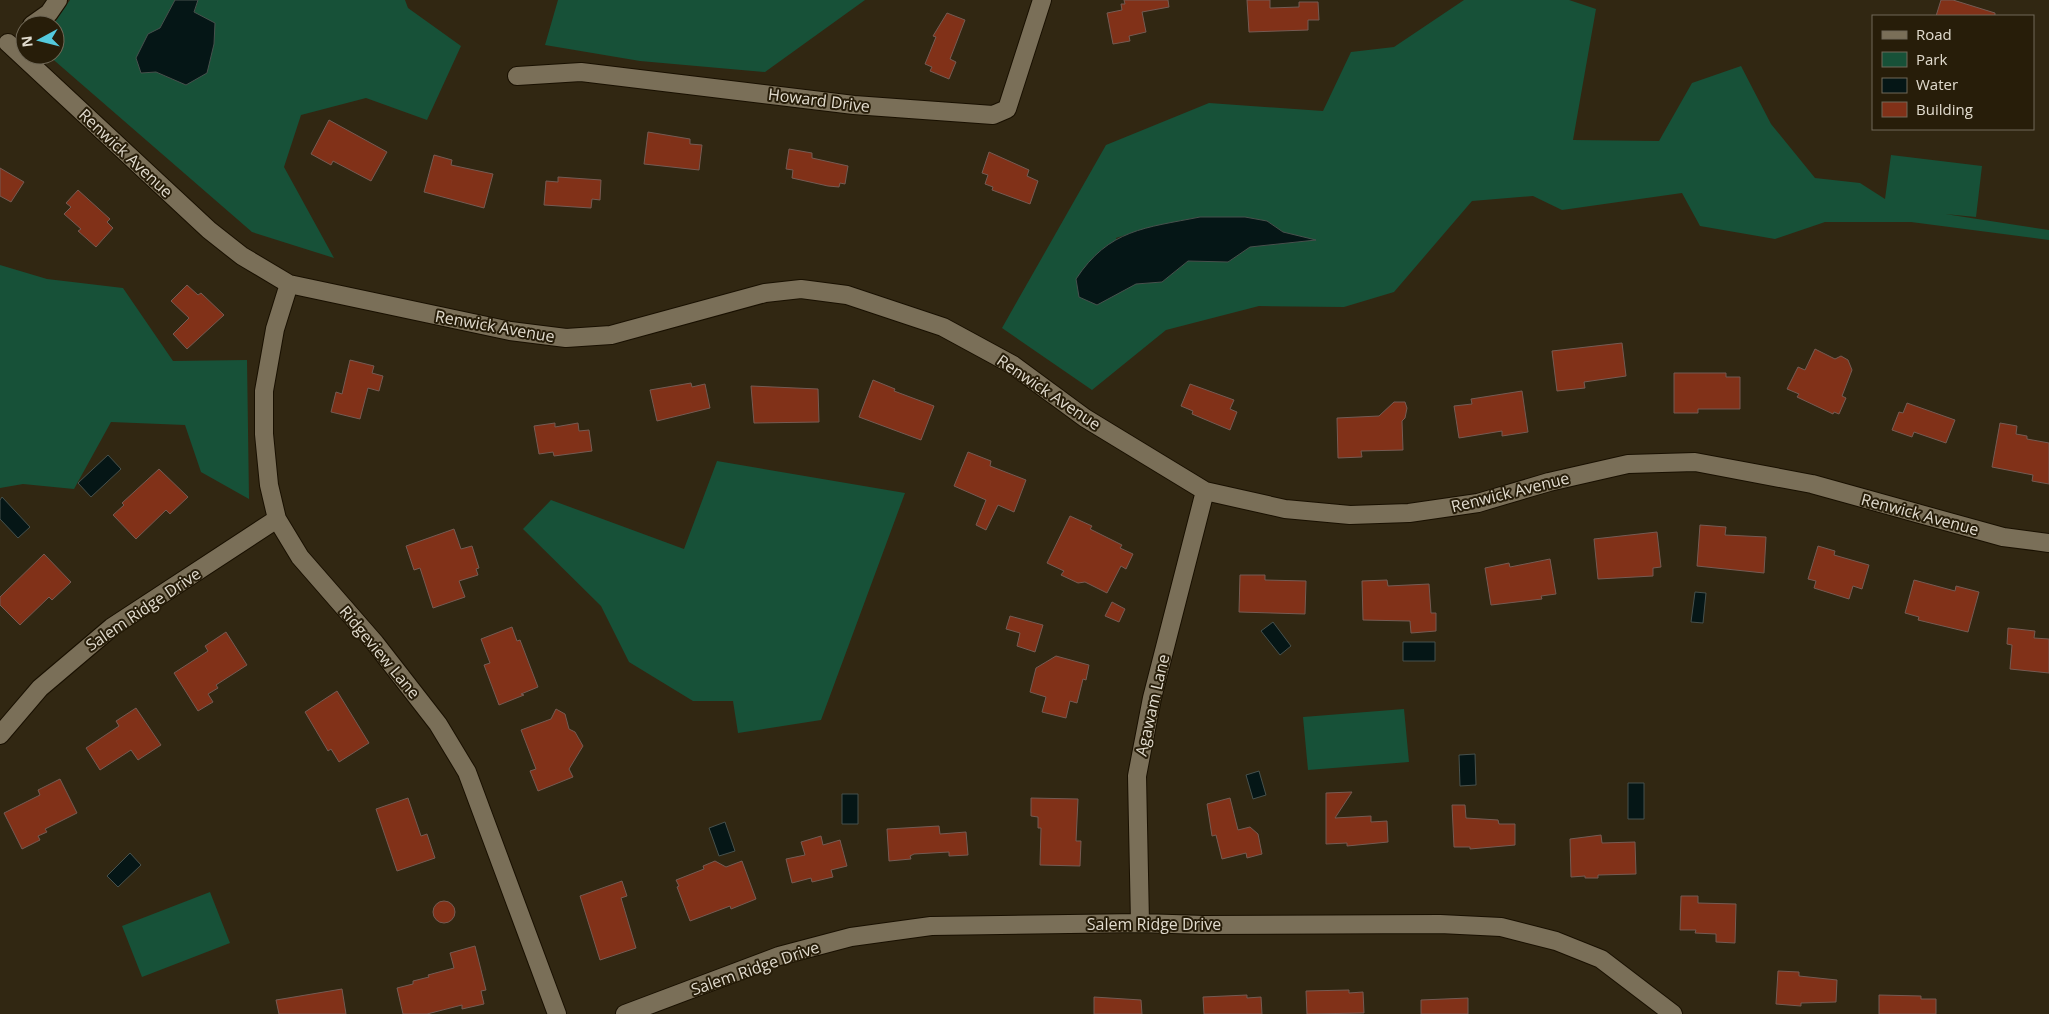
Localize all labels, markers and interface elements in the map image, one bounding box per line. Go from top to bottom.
north arrow [15,15,65,65]
legend [1872,15,2034,130]
text: Road [1916,24,1952,44]
text: N [16,35,37,48]
text: Park [1916,49,1947,69]
text: Water [1916,74,1958,94]
street label: Howard Drive [767,83,871,117]
text: Building [1916,99,1973,119]
street label: Renwick Avenue [74,104,178,202]
street label: Renwick Avenue [433,305,557,347]
street label: Renwick Avenue [993,349,1105,435]
street label: Renwick Avenue [1449,467,1571,517]
street label: Renwick Avenue [1859,488,1981,540]
street label: Salem Ridge Drive [81,562,205,656]
street label: Ridgeview Lane [335,601,425,703]
street label: Agawam Lane [1130,652,1174,758]
street label: Salem Ridge Drive [1087,913,1221,935]
street label: Salem Ridge Drive [688,936,822,1000]

